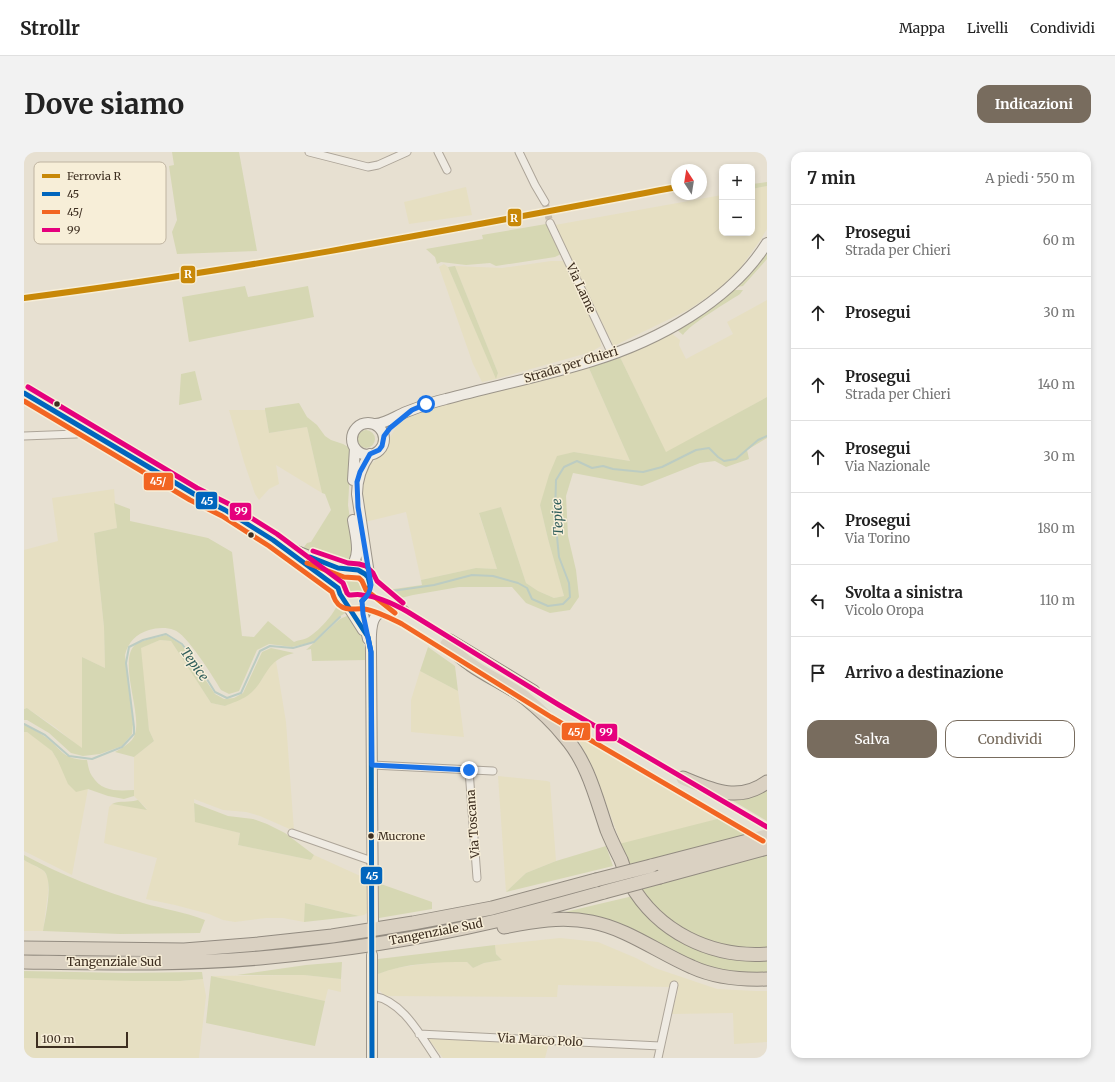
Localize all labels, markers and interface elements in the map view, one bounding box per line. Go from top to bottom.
text: Strollr [20,16,80,40]
text: Mappa [899,19,945,37]
text: Livelli [967,19,1008,37]
text: Condividi [1030,19,1095,37]
button: Indicazioni [977,85,1091,123]
text: Dove siamo [24,86,184,122]
legend [34,162,166,244]
north arrow [671,164,707,200]
map controls [719,164,755,236]
button: + [719,164,755,200]
text: 7 min [807,167,856,189]
text: Ferrovia R [67,169,121,183]
text: A piedi · 550 m [985,170,1075,187]
text: 45 [67,187,79,201]
button: − [719,200,755,236]
text: 45/ [67,205,83,219]
line badge: R [507,208,522,227]
text: R [510,211,518,225]
text: 99 [67,223,81,237]
text: Prosegui [845,223,911,242]
icon: ahead [807,230,829,252]
text: 60 m [1043,232,1075,249]
text: Strada per Chieri [845,242,951,259]
street label: Via Lame [563,259,600,315]
line badge: R [180,265,196,284]
text: R [184,267,192,281]
icon: ahead [807,302,829,324]
text: Prosegui [845,303,911,322]
text: 30 m [1043,304,1075,321]
street label: Strada per Chieri [522,343,620,386]
text: Prosegui [845,367,911,386]
icon: ahead [807,374,829,396]
text: 140 m [1038,376,1075,393]
text: Strada per Chieri [845,386,951,403]
route start [417,395,435,413]
unlabelled marker [52,399,62,409]
text: Prosegui [845,439,911,458]
icon: ahead [807,446,829,468]
text: 30 m [1043,448,1075,465]
text: Via Nazionale [845,458,930,475]
line badge: 45/ [143,472,174,491]
text: 45/ [150,474,167,488]
line badge: 45 [195,491,218,510]
text: 45 [201,494,213,508]
water label: Tepice [548,497,567,536]
line badge: 99 [229,502,252,521]
text: 99 [234,504,248,518]
text: Prosegui [845,511,911,530]
icon: ahead [807,518,829,540]
text: 180 m [1037,520,1075,537]
unlabelled marker [246,530,256,540]
text: Via Torino [845,530,910,547]
text: Svolta a sinistra [845,583,963,602]
icon: left [807,590,829,612]
text: 110 m [1040,592,1075,609]
text: Vicolo Oropa [845,602,924,619]
water label: Tepice [177,644,213,685]
icon: arrive [807,662,829,684]
text: Arrivo a destinazione [845,663,1003,682]
button: Salva [807,720,937,758]
button: Condividi [945,720,1075,758]
line badge: 45/ [561,722,591,741]
line badge: 99 [595,723,618,742]
text: 45/ [568,725,585,739]
text: 99 [599,725,613,739]
route end [460,761,478,779]
street label: Via Toscana [463,789,482,860]
place label: Mucrone [378,829,425,843]
marker: Mucrone [366,831,376,841]
line badge: 45 [360,866,383,885]
text: 45 [366,869,378,883]
street label: Tangenziale Sud [388,915,484,948]
street label: Tangenziale Sud [66,954,162,969]
scale bar [36,1030,128,1049]
street label: Via Marco Polo [496,1030,583,1049]
text: 100 m [42,1032,74,1046]

